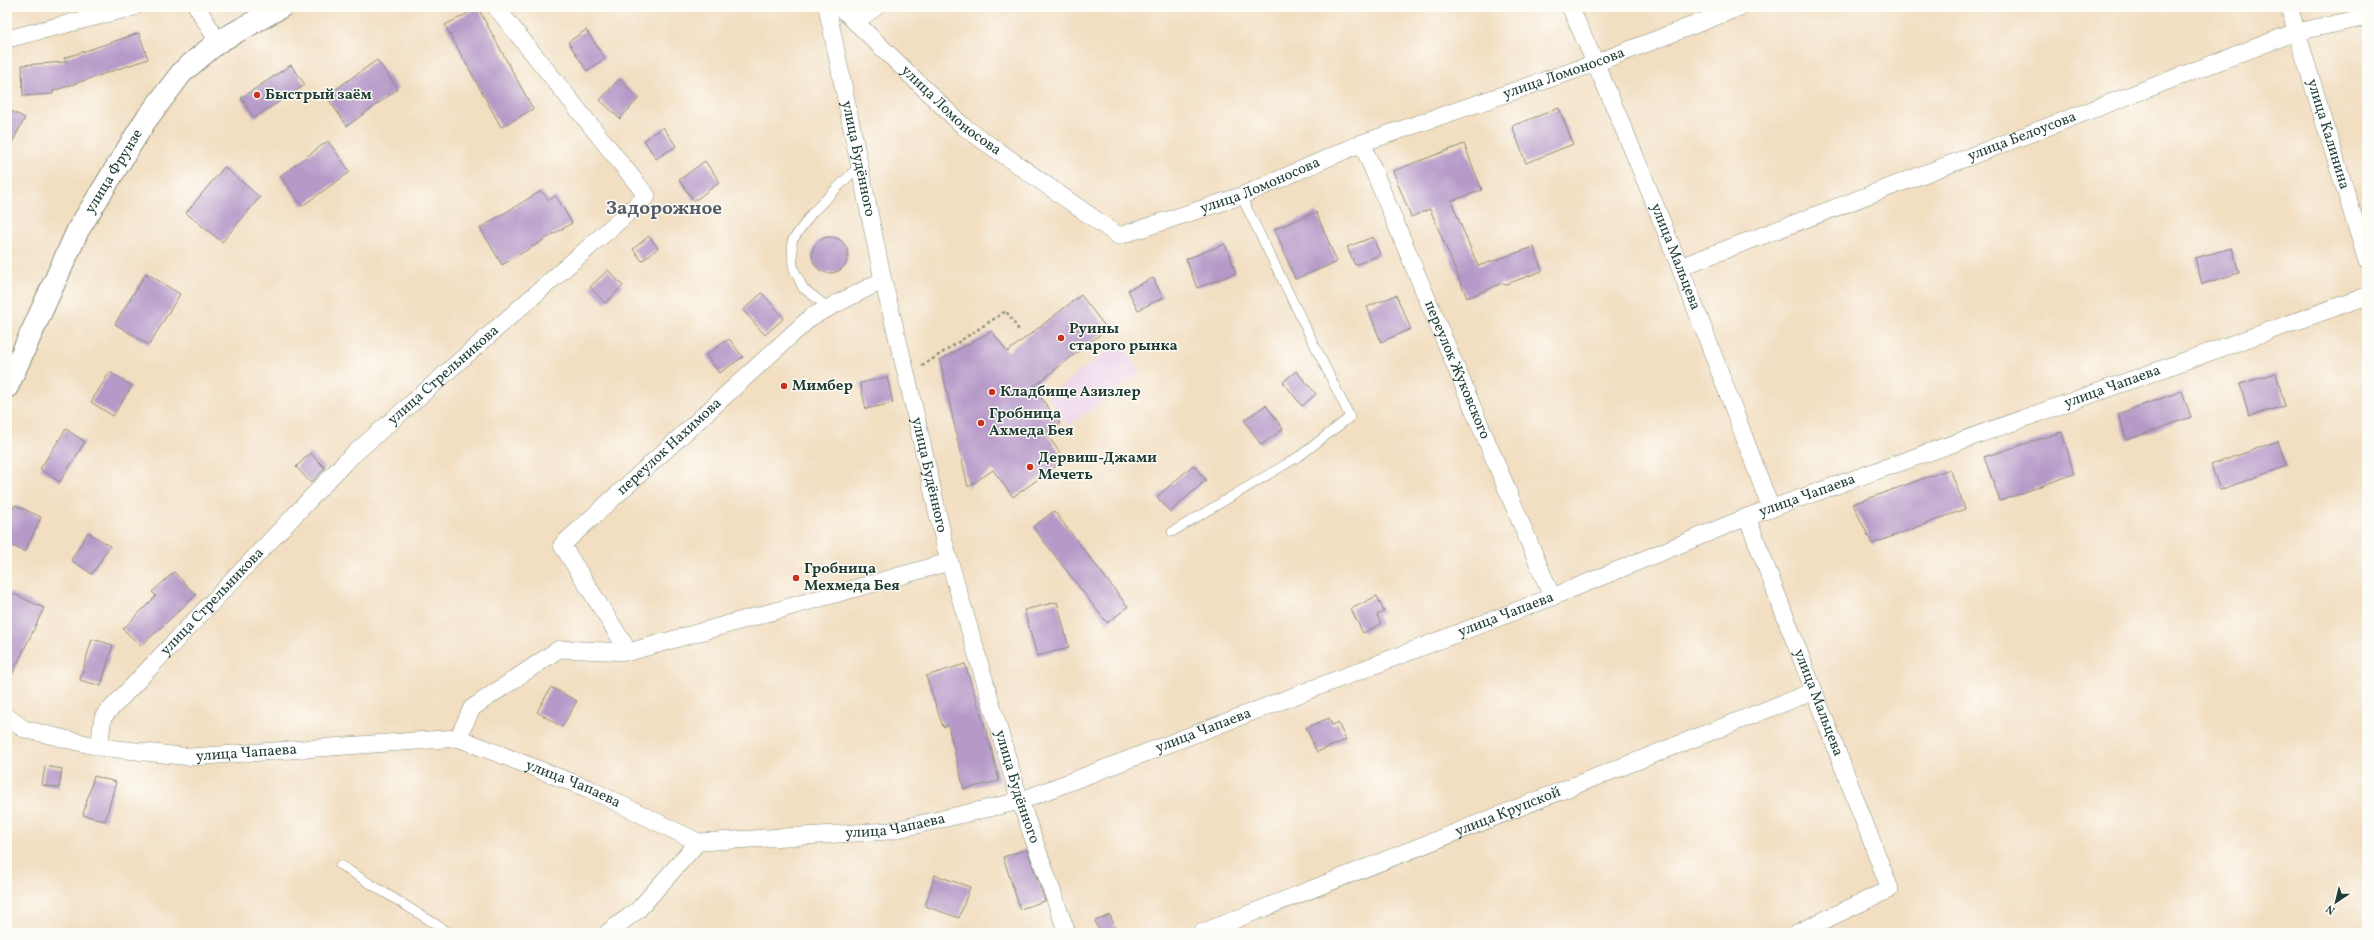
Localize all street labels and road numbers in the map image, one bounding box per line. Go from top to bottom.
street label: улица Ломоносова [1500,42,1628,105]
street label: улица Ломоносова [896,61,1006,161]
street label: улица Калинина [2301,76,2355,192]
street label: улица Будённого [836,99,880,219]
street label: улица Белоусова [1964,106,2079,167]
street label: улица Фрунзе [80,125,148,218]
street label: улица Ломоносова [1197,152,1324,219]
street label: улица Мальцева [1645,200,1706,313]
street label: переулок Жуковского [1419,298,1495,442]
street label: улица Стрельникова [383,320,504,430]
street label: улица Чапаева [2061,360,2163,414]
street label: переулок Нахимова [613,393,726,500]
street label: улица Будённого [906,415,952,535]
street label: улица Чапаева [1756,469,1858,522]
street label: улица Стрельникова [156,543,269,661]
street label: улица Чапаева [1455,587,1557,643]
street label: улица Мальцева [1788,646,1849,759]
street label: улица Чапаева [1152,703,1254,759]
street label: улица Будённого [989,727,1045,846]
street label: улица Чапаева [195,739,298,767]
street label: улица Чапаева [522,755,624,813]
street label: улица Крупской [1452,782,1564,842]
street label: улица Чапаева [845,808,947,844]

